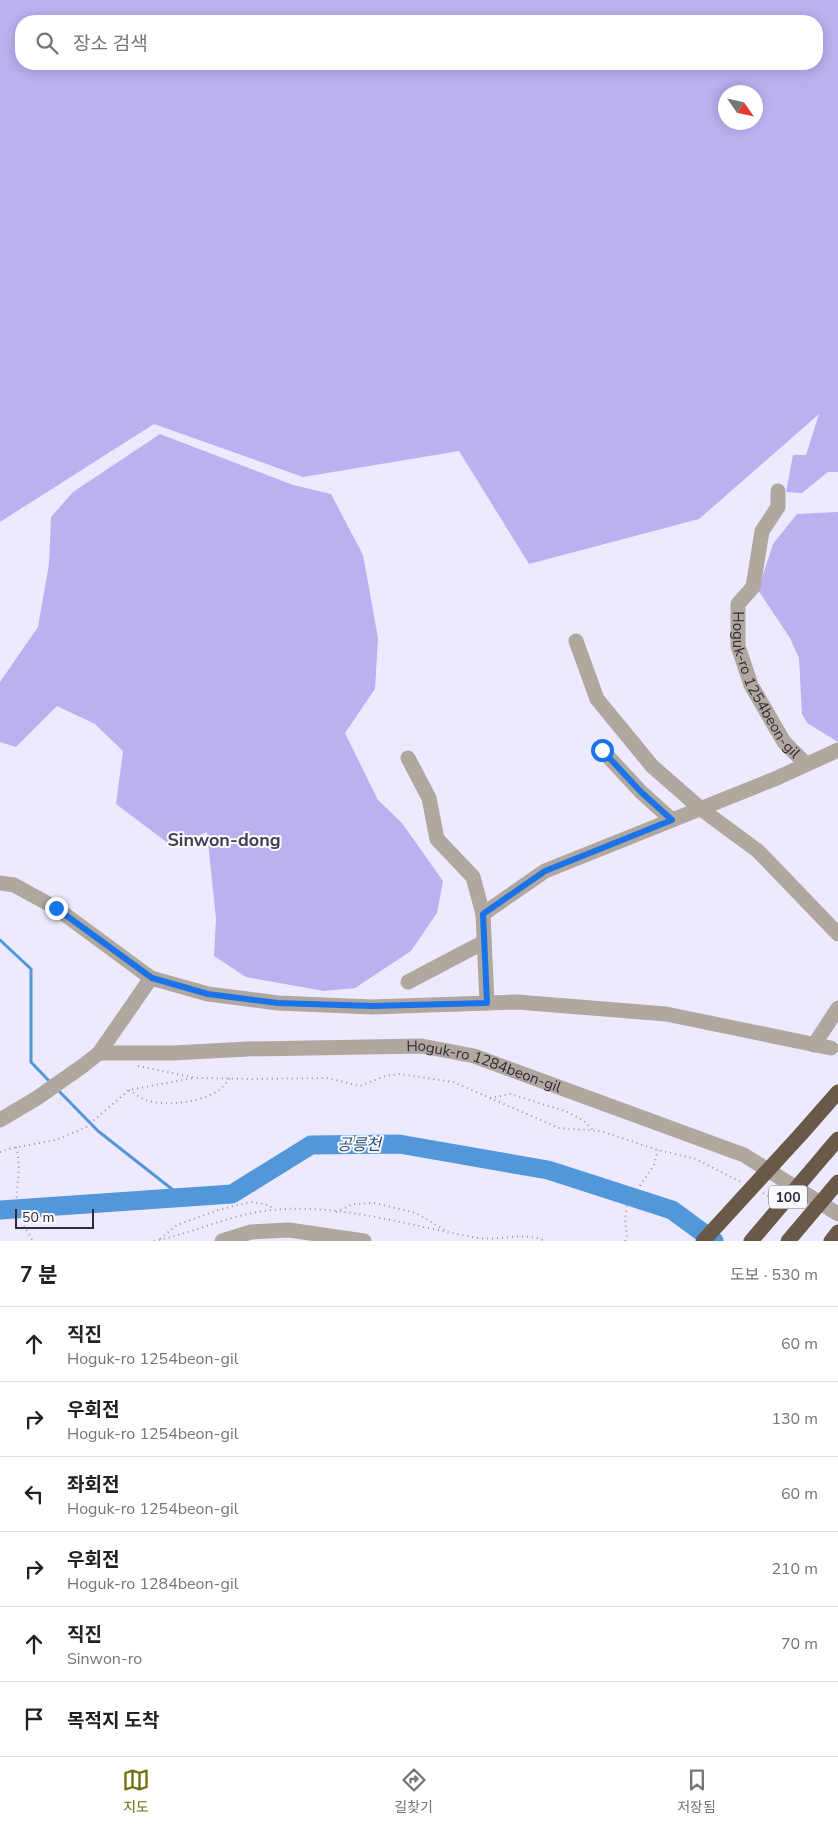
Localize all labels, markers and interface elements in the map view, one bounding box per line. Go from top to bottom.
search box [15,15,823,70]
icon: search [33,29,61,57]
text: 장소 검색 [73,31,148,57]
north arrow [718,85,763,130]
street label: Hoguk-ro 1254beon-gil [728,611,805,763]
route start [591,739,614,762]
district label: Sinwon-dong [167,828,281,852]
route end [45,897,68,920]
street label: Hoguk-ro 1284beon-gil [406,1035,565,1097]
water label: 공릉천 [337,1134,383,1156]
road number: 100 [769,1186,807,1208]
scale bar [15,1206,94,1229]
text: 50 m [22,1208,54,1227]
text: 7 분 [20,1261,58,1289]
text: 도보 · 530 m [730,1264,818,1286]
text: 직진 [67,1322,102,1348]
icon: ahead [20,1330,48,1358]
text: 60 m [781,1333,818,1355]
text: Hoguk-ro 1254beon-gil [67,1348,238,1370]
text: 우회전 [67,1397,119,1423]
icon: right [20,1405,48,1433]
text: 130 m [771,1408,818,1430]
text: Hoguk-ro 1254beon-gil [67,1423,238,1445]
text: 좌회전 [67,1472,119,1498]
icon: left [20,1480,48,1508]
text: 60 m [781,1483,818,1505]
text: Hoguk-ro 1254beon-gil [67,1498,238,1520]
text: 우회전 [67,1547,119,1573]
icon: right [20,1555,48,1583]
text: 210 m [771,1558,818,1580]
text: Hoguk-ro 1284beon-gil [67,1573,238,1595]
text: 직진 [67,1622,102,1648]
icon: ahead [20,1630,48,1658]
text: 70 m [781,1633,818,1655]
text: Sinwon-ro [67,1648,142,1670]
icon: arrive [20,1705,48,1733]
text: 목적지 도착 [67,1708,160,1734]
tab: 지도 [122,1766,150,1817]
tab: 길찾기 [394,1766,433,1817]
tab: 저장됨 [677,1766,716,1817]

